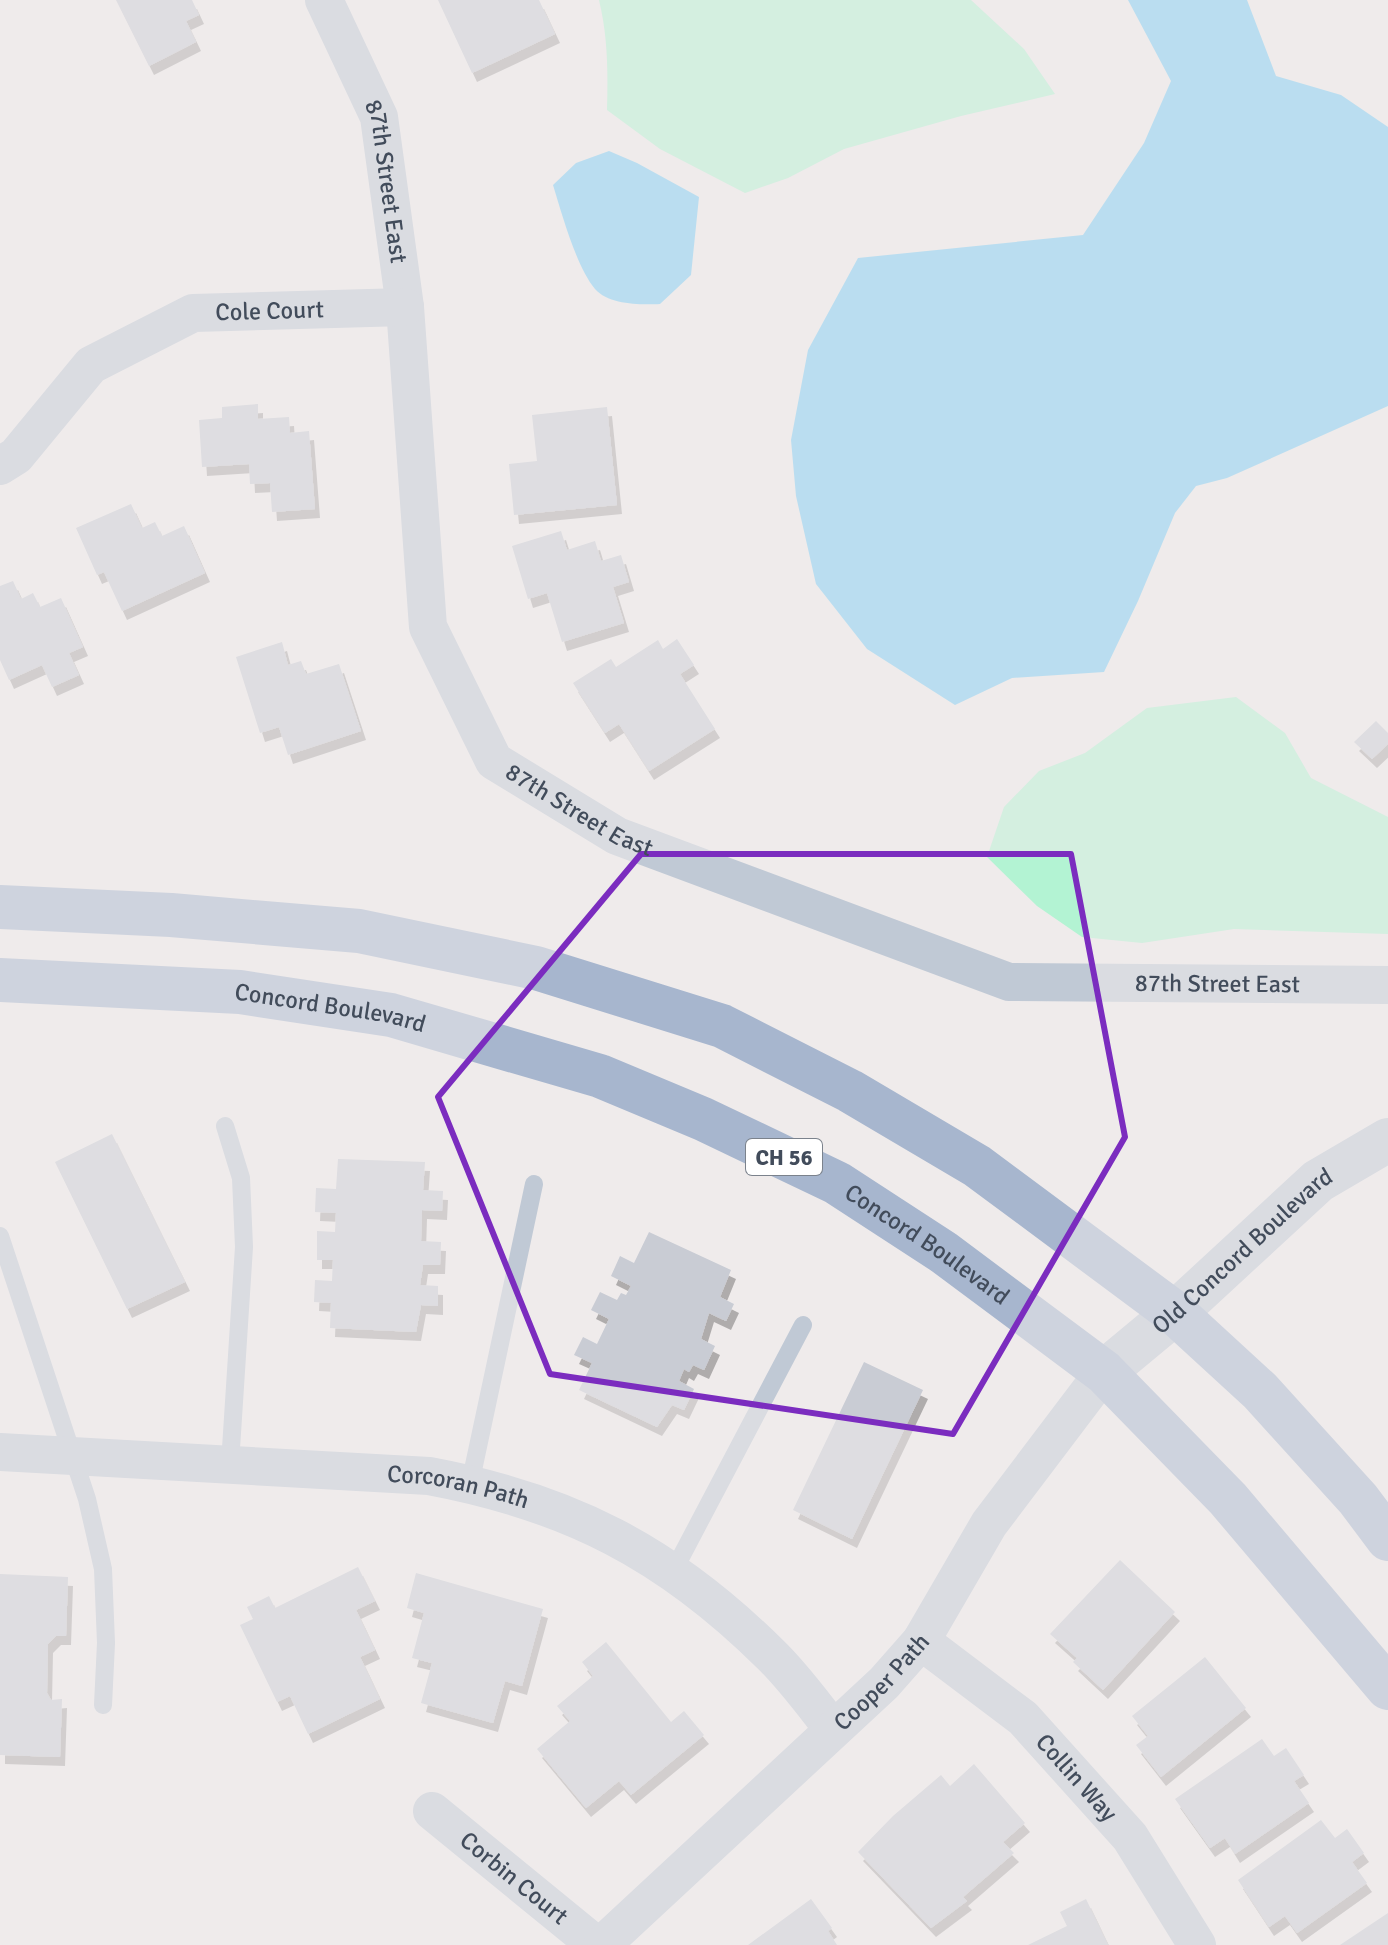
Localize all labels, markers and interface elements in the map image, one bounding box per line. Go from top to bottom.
street label: 87th Street East [358,94,414,265]
street label: Cole Court [215,294,324,327]
street label: 87th Street East [500,757,657,863]
street label: 87th Street East [1135,968,1300,999]
street label: Concord Boulevard [233,976,429,1039]
road number: CH 56 [746,1139,822,1175]
street label: Old Concord Boulevard [1146,1161,1338,1341]
street label: Concord Boulevard [839,1177,1016,1311]
street label: Corcoran Path [386,1459,533,1515]
street label: Cooper Path [827,1627,936,1737]
street label: Collin Way [1029,1727,1124,1828]
street label: Corbin Court [454,1825,574,1931]

